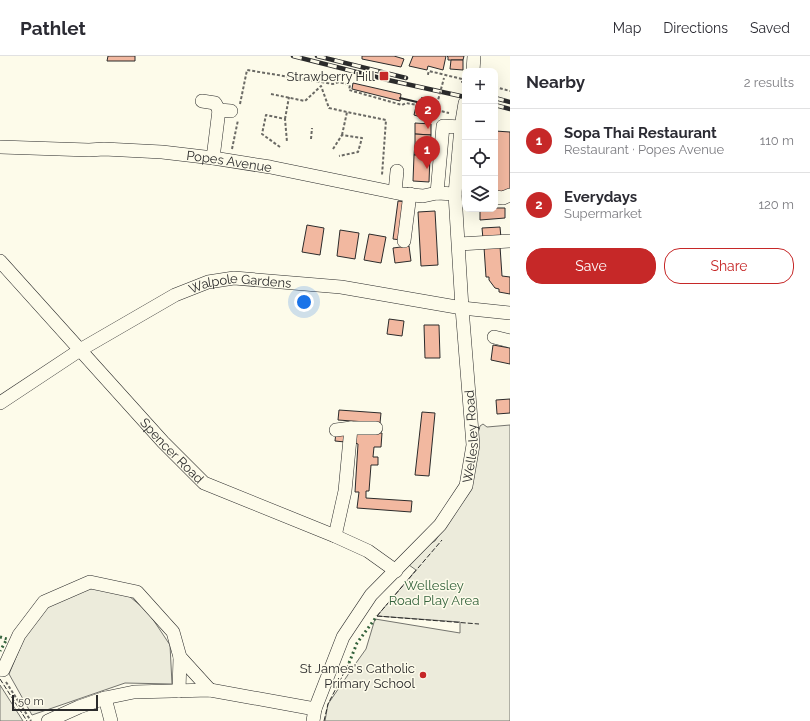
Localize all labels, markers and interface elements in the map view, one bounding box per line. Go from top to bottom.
text: Pathlet [20,17,86,39]
text: Map [613,20,641,36]
text: Directions [663,20,728,36]
text: Saved [750,20,790,36]
map controls [462,68,498,212]
button: + [462,68,498,104]
place label: Strawberry Hill [287,69,375,84]
marker: Strawberry Hill [378,70,390,82]
text: Nearby [526,72,585,92]
text: 2 results [744,75,794,90]
pin: 2 [415,96,441,129]
button: − [462,104,498,140]
text: Sopa Thai Restaurant [564,124,717,142]
text: 1 [536,133,542,148]
text: 110 m [760,133,794,148]
pin: 1 [414,136,440,169]
button: locate [462,140,498,176]
text: Restaurant · Popes Avenue [564,142,724,157]
street label: Popes Avenue [186,147,273,175]
button: layers [462,176,498,212]
text: Everydays [564,188,637,206]
text: 2 [535,197,543,212]
text: 120 m [758,197,794,212]
text: Supermarket [564,206,642,221]
button: Save [526,248,656,284]
button: Share [664,248,794,284]
street label: Walpole Gardens [186,270,292,296]
your location [294,292,314,312]
street label: Wellesley Road [459,389,481,484]
street label: Spencer Road [137,415,207,486]
park label: Wellesley Road Play Area [389,578,479,608]
place label: St James's Catholic Primary School [300,661,415,691]
marker: St James's Catholic Primary School [418,670,428,680]
scale bar [12,693,98,712]
text: 50 m [18,695,44,708]

